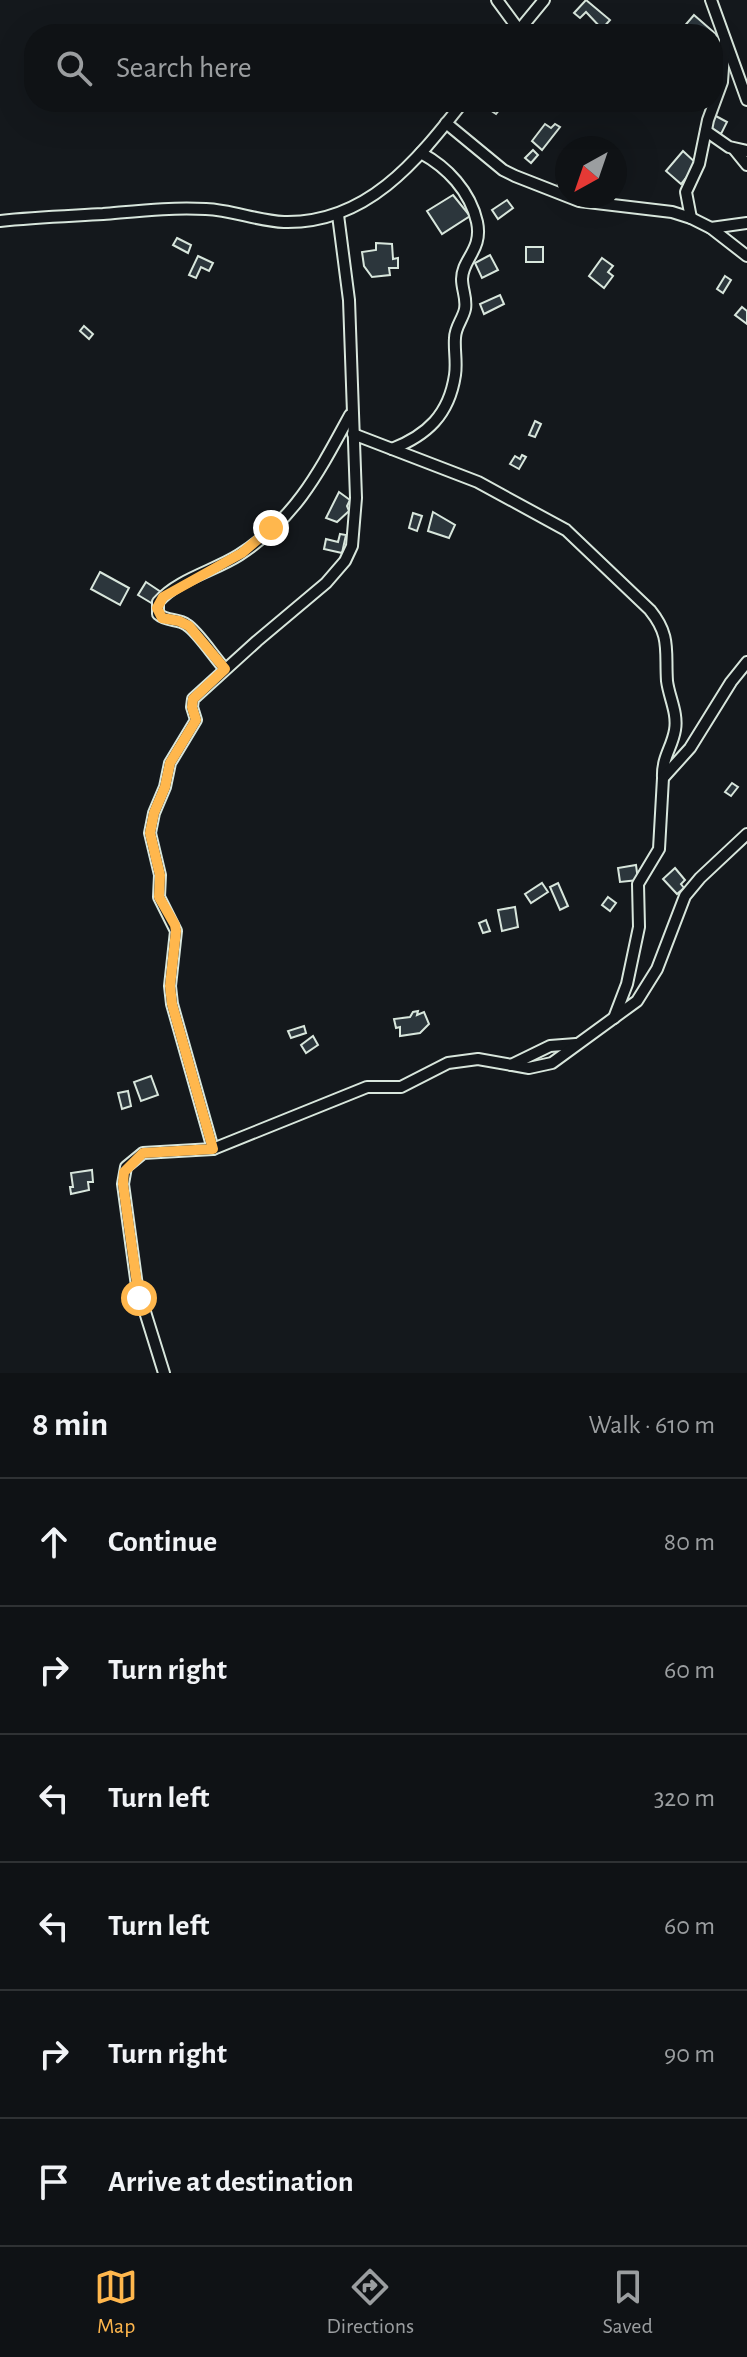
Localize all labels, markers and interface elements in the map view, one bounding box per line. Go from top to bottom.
search box [24,24,723,112]
icon: search [52,46,96,90]
text: Search here [116,53,252,83]
north arrow [555,136,627,208]
route end [253,510,289,546]
route start [121,1280,157,1316]
text: 8 min [32,1408,108,1442]
text: Walk · 610 m [588,1412,715,1438]
icon: ahead [32,1520,76,1564]
text: Continue [108,1527,217,1557]
text: 80 m [664,1529,715,1555]
icon: right [32,1648,76,1692]
text: Turn right [108,1655,227,1685]
text: 60 m [664,1657,715,1683]
icon: left [32,1776,76,1820]
text: Turn left [108,1783,209,1813]
text: 320 m [654,1785,715,1811]
icon: left [32,1904,76,1948]
text: Turn left [108,1911,209,1941]
text: 60 m [664,1913,715,1939]
icon: right [32,2032,76,2076]
text: Turn right [108,2039,227,2069]
text: 90 m [664,2041,715,2067]
icon: arrive [32,2160,76,2204]
text: Arrive at destination [108,2167,354,2197]
tab: Map [94,2265,138,2339]
tab: Directions [326,2265,414,2339]
tab: Saved [602,2265,653,2339]

